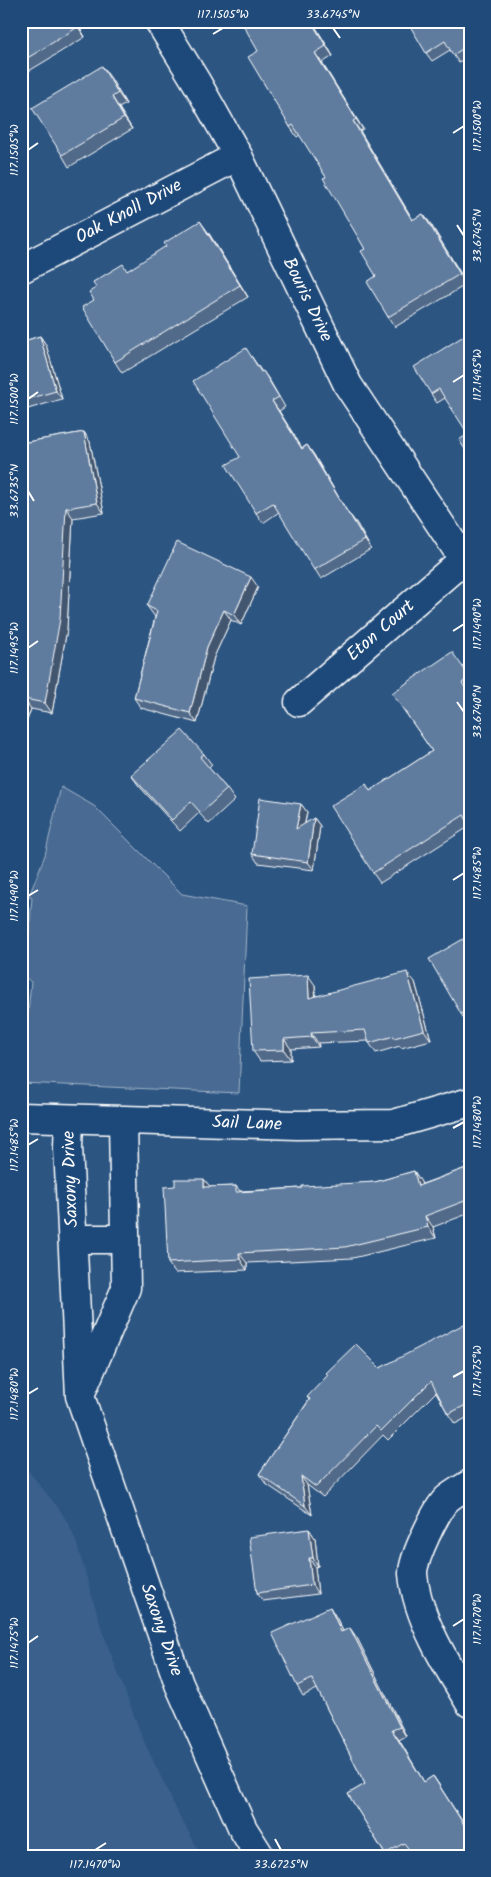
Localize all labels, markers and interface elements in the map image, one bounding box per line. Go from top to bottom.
text: 117.1505°W [197,5,249,24]
text: 33.6745°N [306,5,360,24]
text: 117.1500°W [468,100,487,152]
text: 117.1505°W [5,124,24,176]
street label: Oak Knoll Drive [70,172,188,252]
text: 33.6745°N [468,209,487,263]
street label: Bouris Drive [274,253,340,347]
text: 117.1495°W [468,349,487,401]
text: 117.1500°W [5,373,24,425]
text: 33.6735°N [5,464,24,518]
street label: Eton Court [340,592,423,669]
text: 117.1490°W [468,598,487,650]
text: 117.1495°W [5,622,24,674]
text: 33.6740°N [468,685,487,739]
text: 117.1485°W [468,846,487,900]
text: 117.1490°W [5,870,24,922]
text: 117.1480°W [468,1096,487,1148]
street label: Sail Lane [212,1108,282,1140]
text: 117.1485°W [5,1118,24,1172]
street label: Saxony Drive [55,1130,87,1228]
text: 117.1475°W [468,1345,487,1397]
text: 117.1480°W [5,1368,24,1420]
street label: Saxony Drive [132,1580,190,1680]
text: 117.1470°W [468,1593,487,1645]
text: 117.1475°W [5,1617,24,1669]
text: 117.1470°W [69,1855,121,1874]
text: 33.6725°N [254,1855,308,1874]

